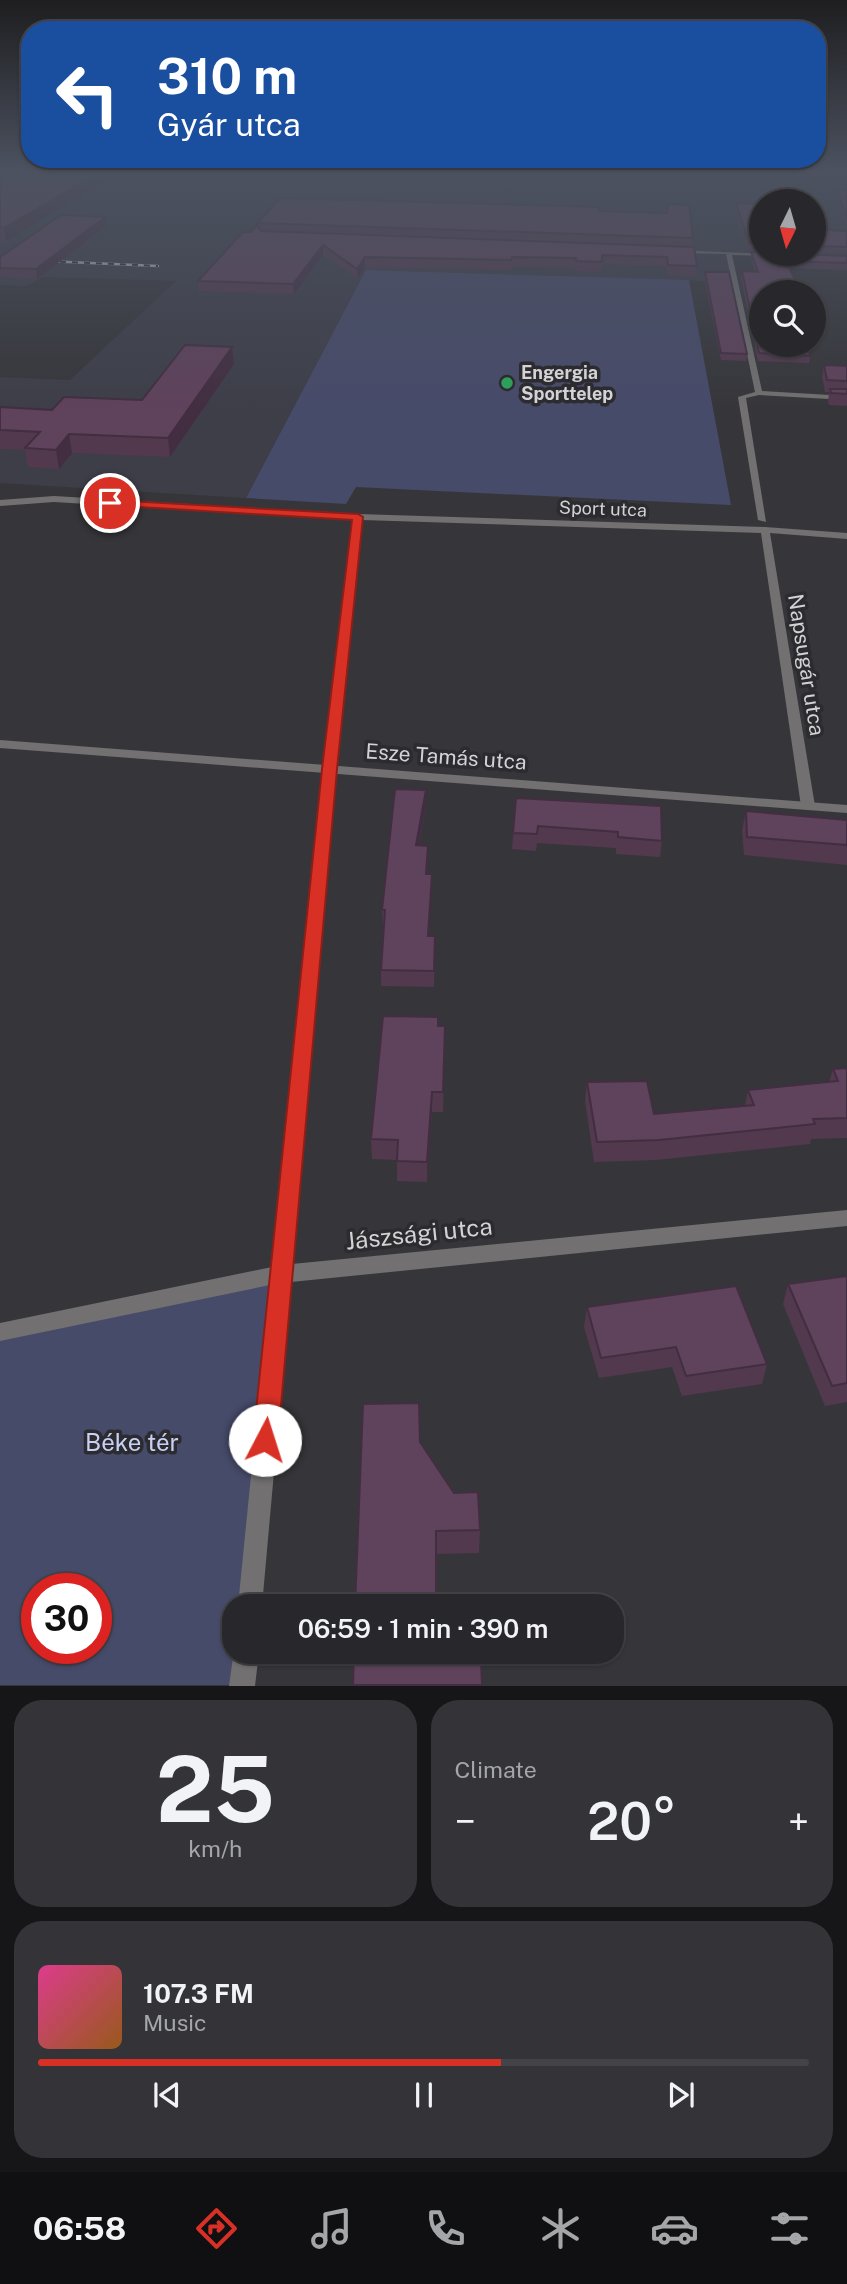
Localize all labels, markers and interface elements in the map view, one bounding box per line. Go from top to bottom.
text: 310 m [157,47,297,105]
icon: left [42,49,133,140]
text: Gyár utca [157,106,301,143]
north arrow [749,189,826,266]
map controls [749,189,826,357]
button: search [749,280,826,357]
place label: Engergia Sporttelep [521,362,613,404]
marker: Engergia Sporttelep [499,375,515,391]
pin [80,473,140,533]
icon: arrive [91,484,129,522]
street label: Sport utca [559,496,647,521]
street label: Napsugár utca [783,592,830,738]
street label: Esze Tamás utca [365,738,527,775]
street label: Jászsági utca [344,1211,494,1255]
position arrow [228,1403,302,1477]
park label: Béke tér [85,1428,179,1456]
speed limit sign: 30 [21,1573,112,1664]
text: 06:59 · 1 min · 390 m [298,1613,548,1644]
text: 25 [156,1736,275,1842]
text: Climate [455,1756,537,1783]
text: 20° [587,1791,676,1852]
text: − [455,1799,476,1844]
text: + [788,1799,809,1844]
text: km/h [188,1835,242,1862]
text: 107.3 FM [143,1978,254,2009]
text: Music [143,2009,207,2036]
icon: previous [148,2076,186,2114]
icon: pause [405,2076,443,2114]
icon: next [662,2076,700,2114]
icon: directions [192,2204,241,2253]
icon: music [307,2204,356,2253]
icon: phone [421,2204,470,2253]
icon: climate [536,2204,585,2253]
icon: car [650,2204,699,2253]
icon: filters [765,2204,814,2253]
text: 06:58 [33,2210,126,2247]

